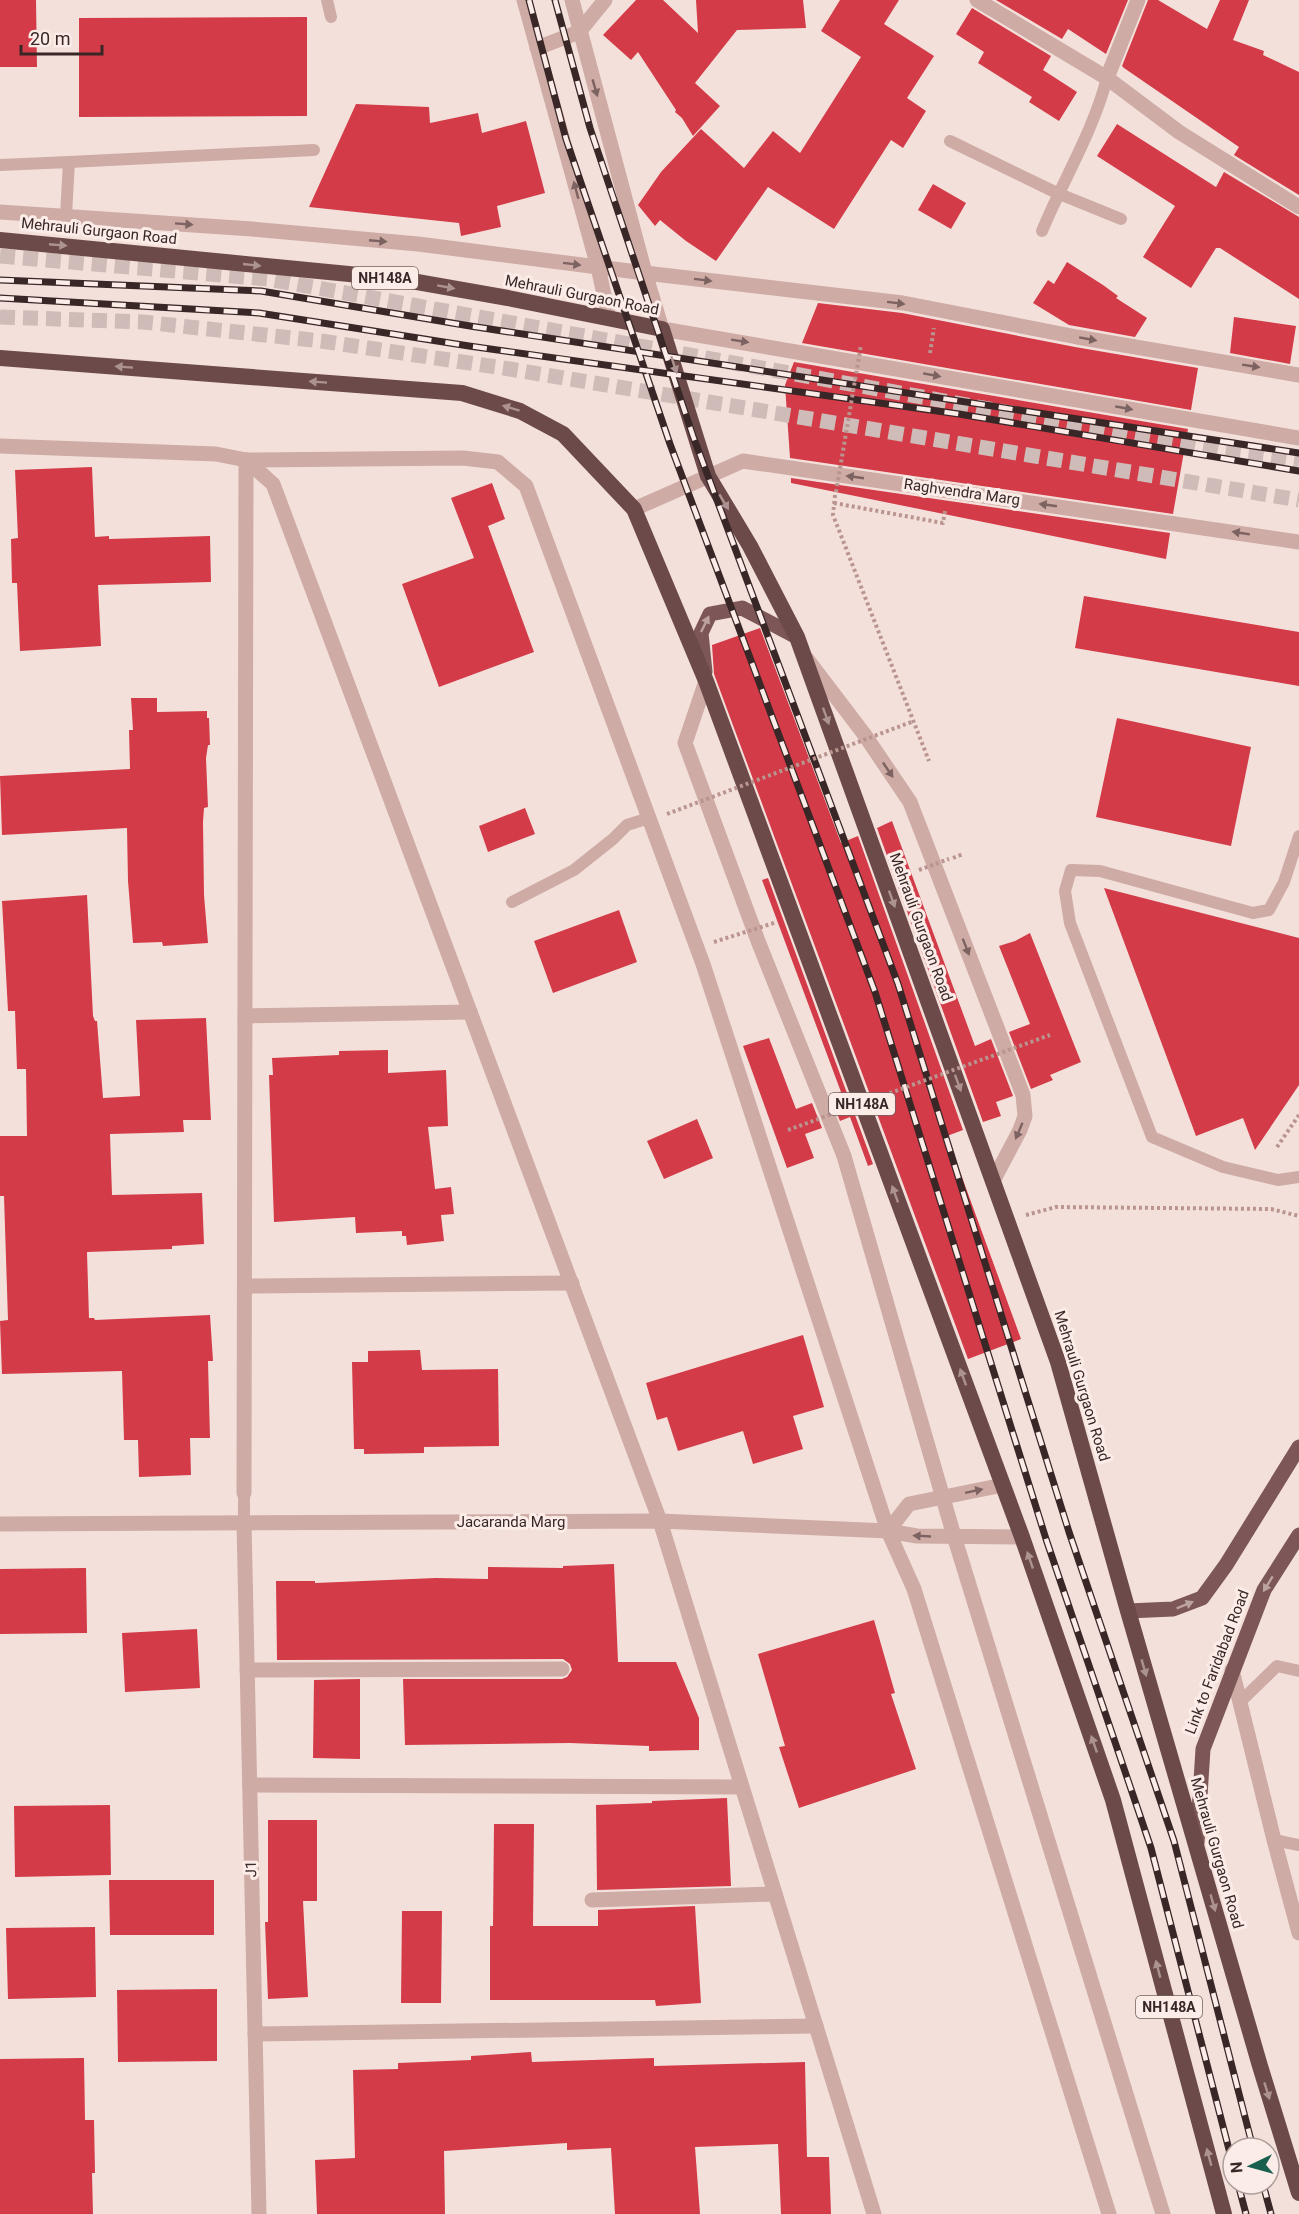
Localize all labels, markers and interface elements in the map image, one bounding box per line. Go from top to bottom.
scale bar [21,18,102,56]
text: 20 m [30,28,70,49]
one-way arrow [591,79,600,97]
one-way arrow [571,181,581,199]
street label: Mehrauli Gurgaon Road [20,214,178,248]
one-way arrow [175,219,194,229]
one-way arrow [369,236,388,246]
one-way arrow [49,240,68,250]
one-way arrow [563,259,582,268]
one-way arrow [243,260,262,270]
road number: NH148A [352,267,418,289]
street label: Mehrauli Gurgaon Road [503,271,661,319]
one-way arrow [693,275,712,285]
one-way arrow [437,283,456,292]
one-way arrow [887,298,906,307]
one-way arrow [1079,335,1098,344]
one-way arrow [731,337,750,346]
one-way arrow [669,356,679,374]
one-way arrow [1242,362,1261,371]
one-way arrow [114,363,133,372]
one-way arrow [923,370,942,379]
one-way arrow [309,378,328,387]
one-way arrow [502,403,520,412]
one-way arrow [1115,404,1134,413]
one-way arrow [846,472,865,482]
street label: Raghvendra Marg [903,475,1021,509]
one-way arrow [719,494,730,510]
one-way arrow [1039,500,1058,509]
one-way arrow [1232,528,1251,537]
one-way arrow [701,615,710,632]
one-way arrow [821,707,831,725]
one-way arrow [882,761,894,777]
street label: Mehrauli Gurgaon Road [886,850,956,1004]
one-way arrow [887,891,897,909]
one-way arrow [961,939,971,957]
one-way arrow [953,1074,963,1092]
road number: NH148A [829,1093,895,1115]
one-way arrow [1014,1122,1024,1140]
one-way arrow [890,1185,900,1203]
street label: Mehrauli Gurgaon Road [1051,1309,1113,1463]
one-way arrow [957,1368,967,1386]
one-way arrow [965,1486,984,1495]
street label: Jacaranda Marg [457,1513,565,1531]
one-way arrow [912,1531,931,1540]
one-way arrow [1025,1551,1034,1569]
one-way arrow [1263,1576,1273,1593]
street label: Link to Faridabad Road [1181,1587,1253,1737]
one-way arrow [1177,1600,1195,1610]
one-way arrow [1140,1659,1149,1677]
one-way arrow [1089,1735,1098,1753]
street label: Mehrauli Gurgaon Road [1187,1775,1247,1931]
street label: J1 [242,1860,260,1878]
one-way arrow [1209,1894,1218,1912]
one-way arrow [1153,1960,1163,1978]
road number: NH148A [1136,1996,1202,2018]
one-way arrow [1263,2082,1273,2100]
north arrow [1221,2136,1281,2196]
one-way arrow [1203,2148,1213,2167]
text: N [1227,2161,1247,2174]

